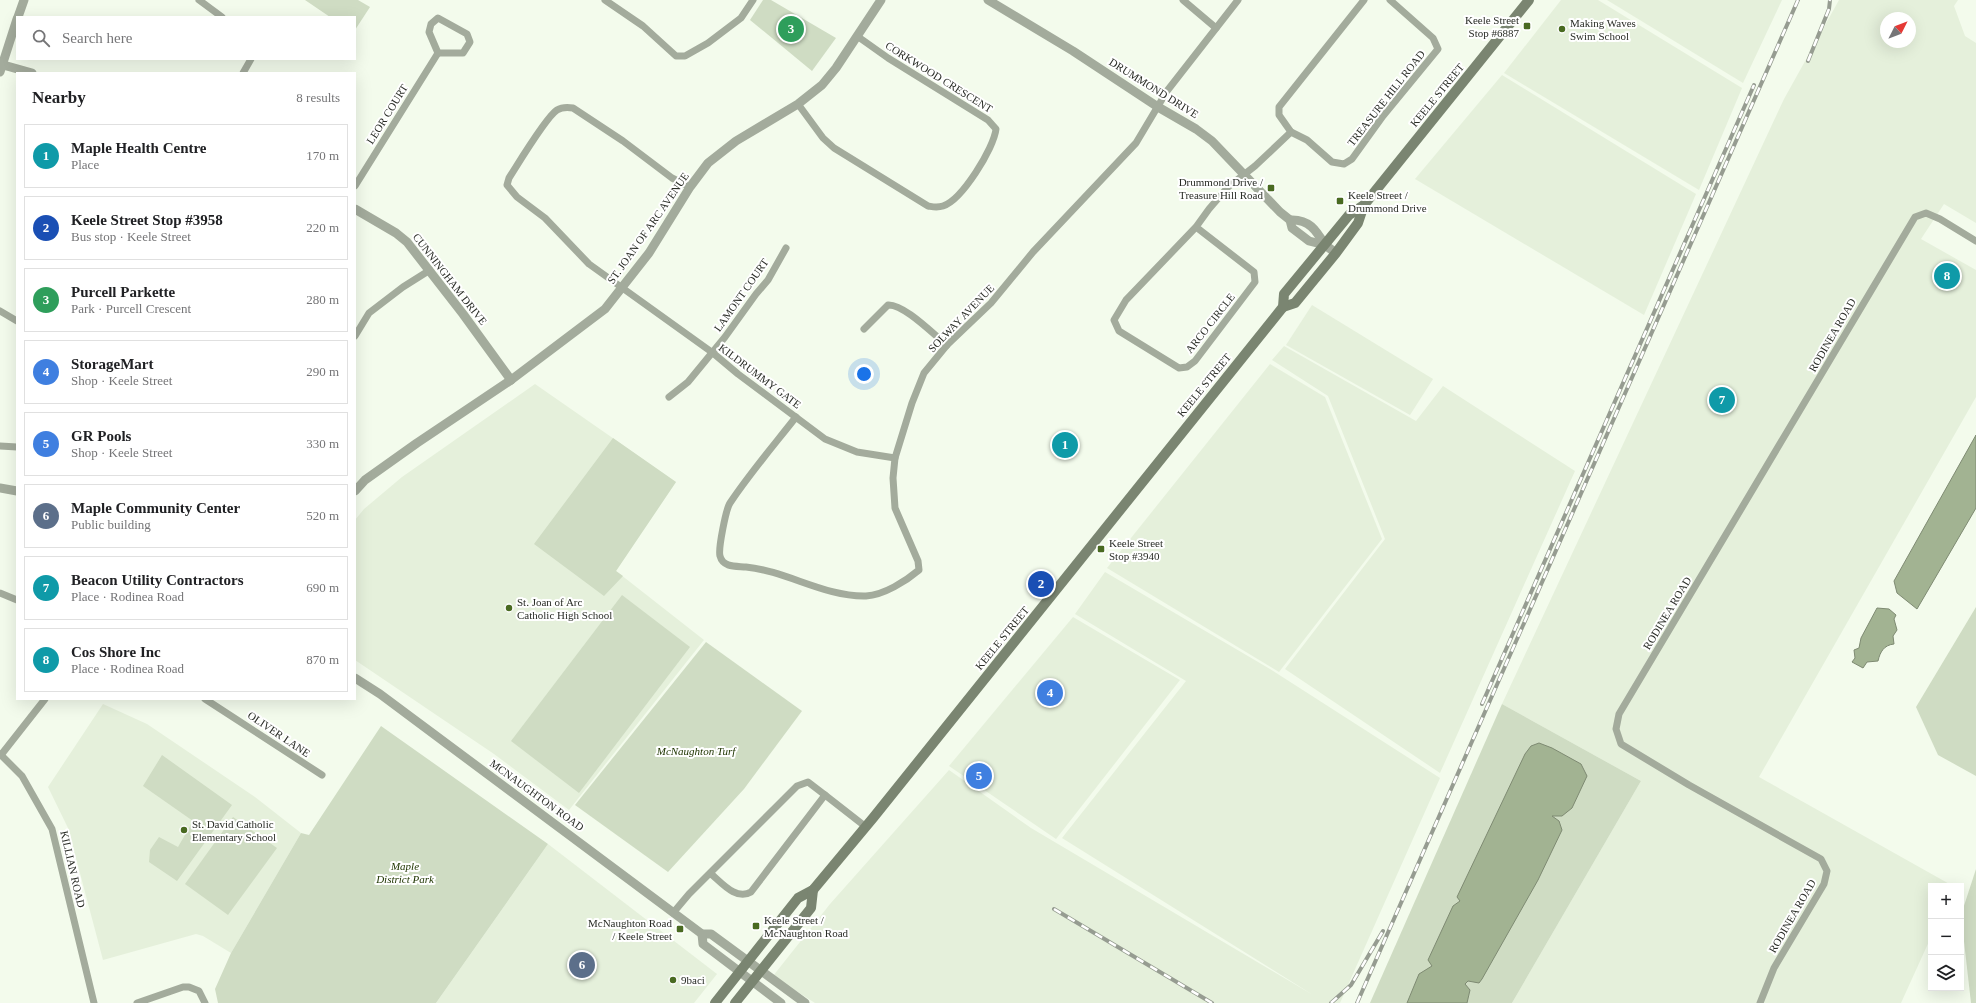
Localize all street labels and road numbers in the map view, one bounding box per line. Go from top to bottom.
street label: CORKWOOD CRESCENT [883,39,995,115]
street label: TREASURE HILL ROAD [1345,48,1427,148]
street label: DRUMMOND DRIVE [1107,56,1201,121]
street label: KEELE STREET [1408,61,1466,129]
street label: LEOR COURT [364,82,410,146]
street label: ST. JOAN OF ARC AVENUE [605,170,691,286]
street label: CUNNINGHAM DRIVE [411,231,490,327]
street label: LAMONT COURT [711,256,771,334]
street label: SOLWAY AVENUE [926,281,997,354]
street label: ARCO CIRCLE [1183,291,1237,355]
street label: RODINEA ROAD [1806,296,1858,374]
street label: KILDRUMMY GATE [717,341,804,411]
street label: KEELE STREET [1175,351,1233,419]
street label: RODINEA ROAD [1641,574,1693,652]
street label: KEELE STREET [973,604,1031,672]
street label: OLIVER LANE [246,709,313,759]
street label: MCNAUGHTON ROAD [488,757,586,833]
street label: KILLIAN ROAD [58,829,88,909]
street label: RODINEA ROAD [1766,877,1818,955]

